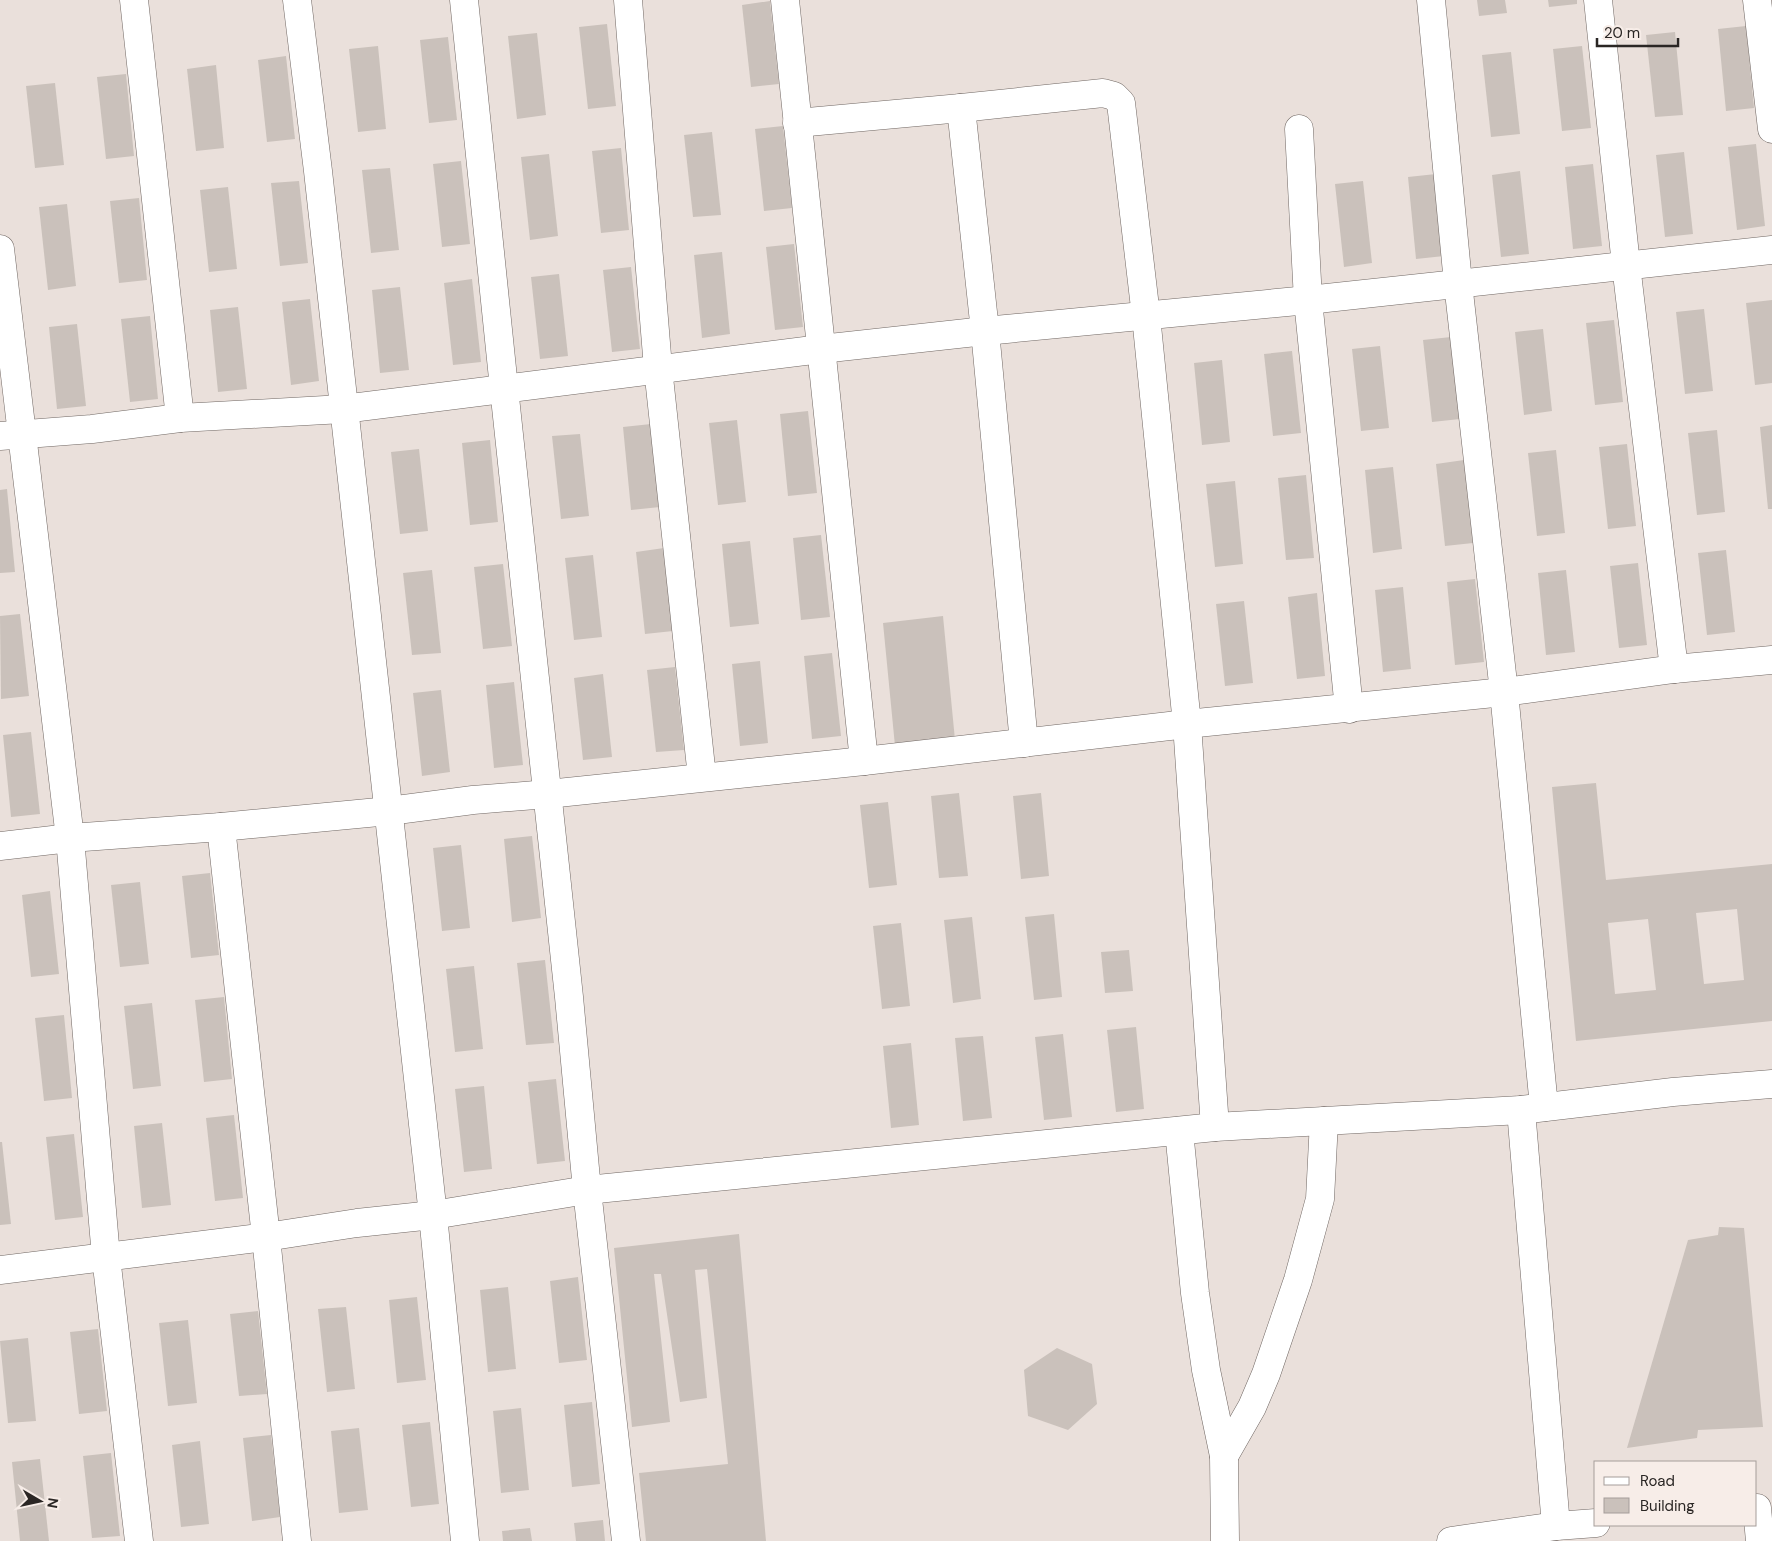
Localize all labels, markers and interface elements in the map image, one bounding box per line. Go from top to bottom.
scale bar [1597,15,1678,47]
text: 20 m [1604,23,1640,43]
legend [1594,1461,1757,1526]
text: Road [1640,1471,1675,1491]
north arrow [15,1476,65,1526]
text: Building [1640,1496,1695,1516]
text: N [43,1497,63,1509]

